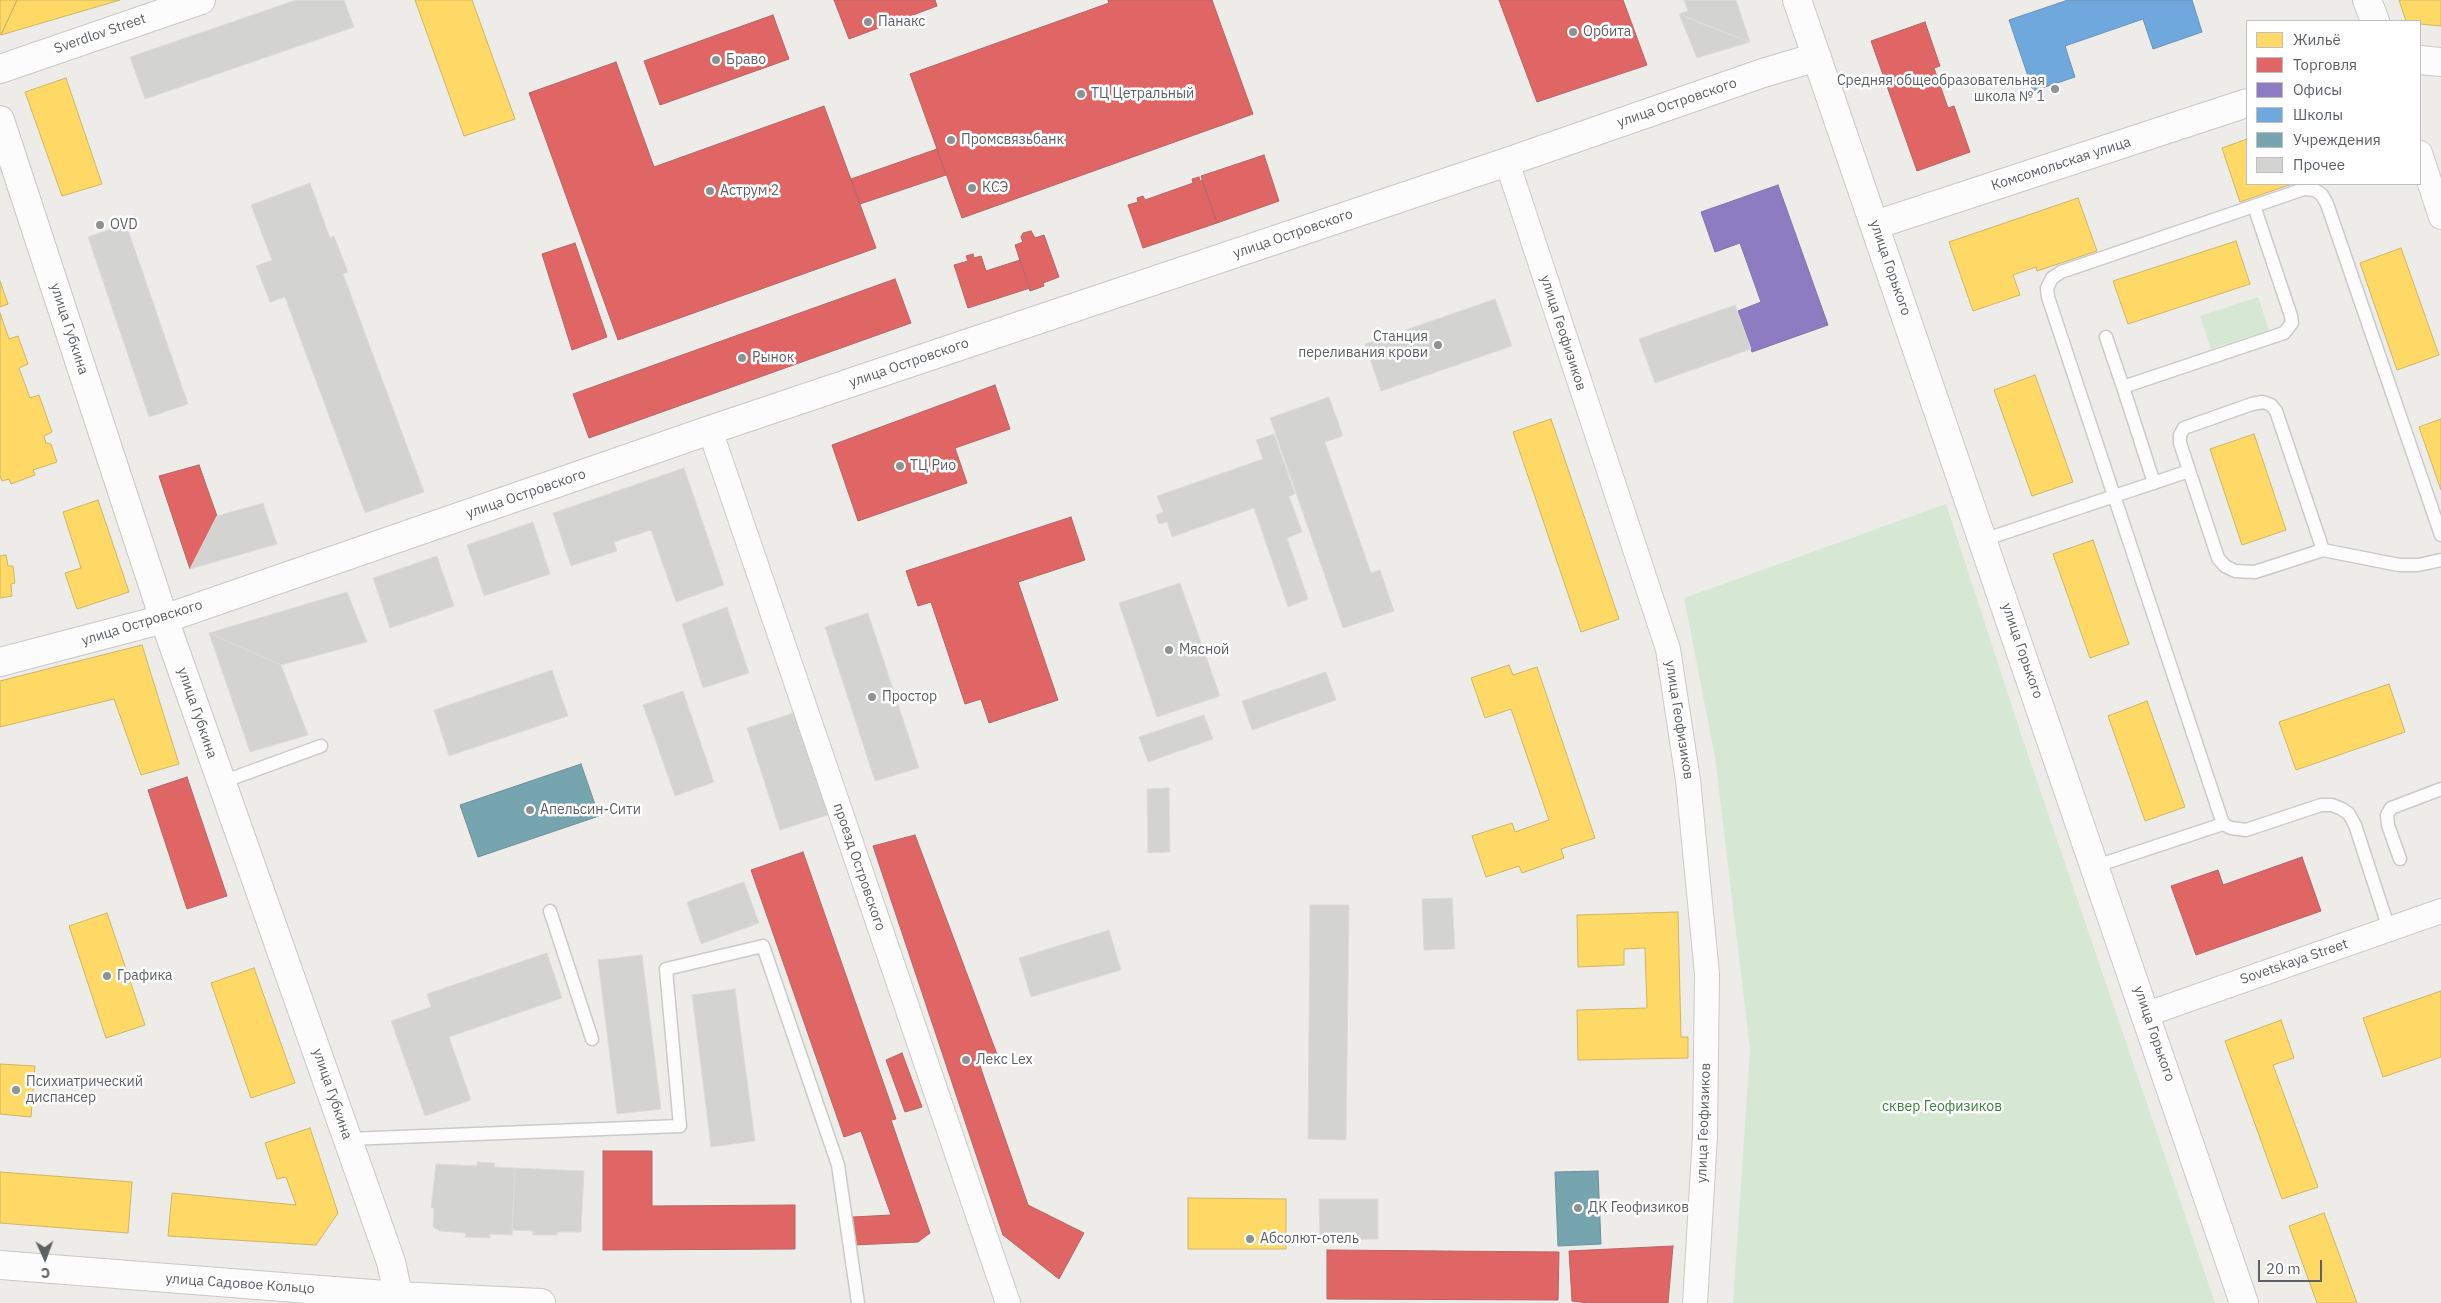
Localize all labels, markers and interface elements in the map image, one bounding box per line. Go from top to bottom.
street label: Sverdlov Street [52,10,148,58]
place label: Панакс [878,14,925,30]
marker: Панакс [862,16,874,28]
legend [2246,20,2421,185]
place label: Орбита [1583,24,1631,40]
marker: Орбита [1567,26,1579,38]
text: Жильё [2293,30,2341,49]
place label: Браво [726,52,766,68]
marker: Браво [710,54,722,66]
text: Торговля [2293,55,2357,74]
place label: Средняя общеобразовательная школа № 1 [1837,73,2045,105]
street label: улица Островского [1615,75,1739,131]
text: Офисы [2293,80,2342,99]
marker: Средняя общеобразовательная школа № 1 [2049,83,2061,95]
place label: ТЦ Цетральный [1091,86,1194,102]
marker: ТЦ Цетральный [1075,88,1087,100]
text: Школы [2293,105,2343,124]
text: Учреждения [2293,130,2381,149]
place label: Промсвязьбанк [961,132,1064,148]
marker: Промсвязьбанк [945,134,957,146]
street label: Комсомольская улица [1989,134,2133,194]
text: Прочее [2293,155,2345,174]
place label: КСЭ [982,180,1008,196]
marker: КСЭ [966,182,978,194]
place label: Аструм 2 [720,183,779,199]
marker: Аструм 2 [704,185,716,197]
street label: улица Островского [1231,206,1355,262]
place label: OVD [110,217,138,233]
street label: улица Горького [1866,218,1914,318]
marker: OVD [94,219,106,231]
street label: улица Геофизиков [1536,273,1590,393]
street label: улица Губкина [46,281,92,377]
place label: Станция переливания крови [1298,329,1428,362]
street label: улица Островского [847,335,971,391]
marker: Станция переливания крови [1432,339,1444,351]
place label: Рынок [752,350,794,366]
marker: Рынок [736,352,748,364]
place label: ТЦ Рио [910,458,956,474]
marker: ТЦ Рио [894,460,906,472]
street label: улица Островского [464,466,588,522]
street label: улица Островского [80,597,204,649]
street label: улица Горького [1998,601,2046,701]
place label: Мясной [1179,642,1229,658]
marker: Мясной [1163,644,1175,656]
street label: улица Геофизиков [1661,659,1697,781]
street label: улица Губкина [174,665,220,761]
place label: Простор [882,689,937,705]
marker: Простор [866,691,878,703]
street label: проезд Островского [829,801,889,933]
place label: Апельсин-Сити [540,802,641,818]
marker: Апельсин-Сити [524,804,536,816]
street label: Sovetskaya Street [2238,936,2350,988]
place label: Графика [117,968,173,984]
marker: Графика [101,970,113,982]
street label: улица Горького [2130,984,2178,1084]
street label: улица Губкина [309,1046,355,1142]
place label: Лекс Lex [976,1052,1033,1068]
marker: Лекс Lex [960,1054,972,1066]
street label: улица Геофизиков [1694,1063,1714,1183]
place label: Психиатрический диспансер [26,1074,143,1106]
marker: Психиатрический диспансер [10,1084,22,1096]
park label: cквер Геофизиков [1882,1099,2002,1115]
place label: ДК Геофизиков [1588,1200,1689,1216]
marker: ДК Геофизиков [1572,1202,1584,1214]
place label: Абсолют-отель [1260,1231,1359,1247]
north arrow [20,1233,70,1283]
marker: Абсолют-отель [1244,1233,1256,1245]
scale bar [2261,1250,2325,1282]
text: 20 m [2266,1259,2301,1278]
text: С [41,1264,50,1282]
street label: улица Садовое Кольцо [165,1270,315,1298]

